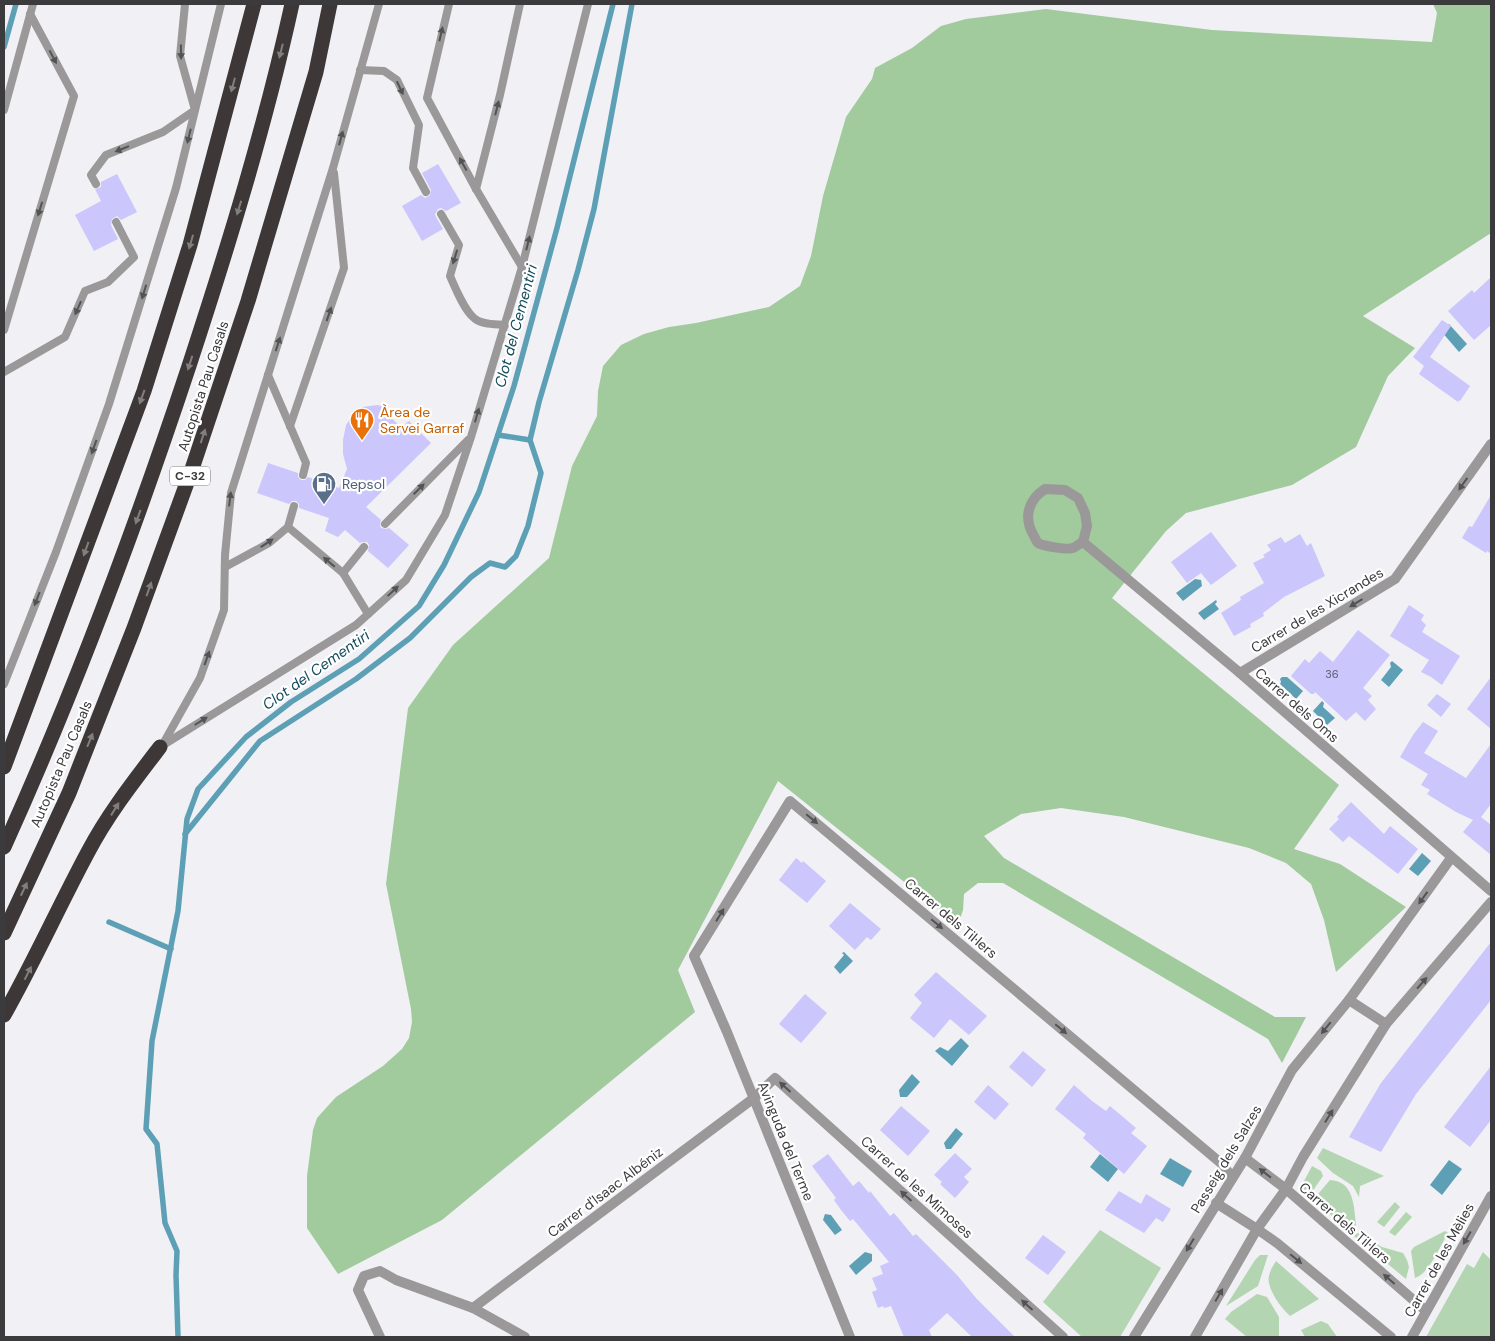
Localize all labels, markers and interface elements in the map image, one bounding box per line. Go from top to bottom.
one-way arrow [437,26,445,41]
one-way arrow [177,44,185,60]
one-way arrow [277,44,285,59]
one-way arrow [49,50,57,64]
one-way arrow [229,77,237,92]
one-way arrow [397,81,405,95]
one-way arrow [493,100,501,115]
one-way arrow [185,129,193,144]
one-way arrow [338,131,346,146]
one-way arrow [114,145,129,153]
one-way arrow [458,157,467,170]
one-way arrow [234,201,242,216]
one-way arrow [35,202,43,217]
one-way arrow [187,234,195,249]
one-way arrow [524,235,532,250]
one-way arrow [451,250,459,265]
water label: Clot del Cementiri [490,262,542,390]
one-way arrow [139,285,147,300]
one-way arrow [73,301,81,315]
one-way arrow [326,306,333,321]
street label: Autopista Pau Casals [173,319,233,453]
one-way arrow [274,336,282,351]
one-way arrow [186,356,194,371]
one-way arrow [138,390,146,405]
place label: Àrea de Servei Garraf [380,403,465,437]
restaurant icon: Àrea de Servei Garraf [349,407,375,441]
one-way arrow [473,408,481,423]
one-way arrow [200,428,208,443]
one-way arrow [90,439,97,454]
road number: C-32 [170,466,210,486]
fuel station icon: Repsol [311,471,337,505]
place label: Repsol [342,475,385,493]
one-way arrow [1458,477,1468,491]
one-way arrow [413,483,425,495]
one-way arrow [226,491,234,507]
one-way arrow [134,510,142,525]
one-way arrow [260,538,274,548]
one-way arrow [82,542,90,557]
one-way arrow [323,556,336,567]
street label: Carrer de les Xicrandes [1248,563,1386,657]
one-way arrow [145,581,153,596]
one-way arrow [387,585,399,597]
one-way arrow [33,592,41,607]
one-way arrow [1350,598,1363,607]
water label: Clot del Cementiri [258,625,374,715]
one-way arrow [203,650,211,665]
street label: Carrer dels Oms [1251,664,1343,746]
house number: 36 [1325,667,1339,681]
street label: Autopista Pau Casals [26,698,96,830]
one-way arrow [195,717,208,726]
one-way arrow [87,733,94,748]
one-way arrow [110,802,119,816]
one-way arrow [805,814,818,825]
street label: Carrer dels Til·lers [901,874,1001,962]
one-way arrow [21,882,29,896]
one-way arrow [1418,891,1428,904]
one-way arrow [715,908,724,921]
one-way arrow [930,918,942,930]
one-way arrow [24,966,32,980]
one-way arrow [1416,976,1427,989]
one-way arrow [1321,1022,1332,1035]
one-way arrow [1054,1023,1067,1034]
street label: Avinguda del Terme [754,1079,818,1203]
one-way arrow [780,1081,792,1093]
street label: Passeig dels Salzes [1187,1102,1265,1216]
one-way arrow [1324,1109,1333,1122]
street label: Carrer de les Mimoses [857,1132,977,1242]
street label: Carrer d'Isaac Albéniz [544,1143,666,1241]
one-way arrow [1259,1168,1272,1179]
street label: Carrer dels Til·lers [1295,1178,1395,1268]
one-way arrow [901,1190,913,1202]
street label: Carrer de les Mèlies [1400,1200,1478,1320]
one-way arrow [1463,1232,1472,1245]
one-way arrow [1186,1238,1195,1251]
one-way arrow [1289,1253,1302,1264]
one-way arrow [1383,1274,1396,1285]
one-way arrow [1215,1288,1224,1302]
one-way arrow [1020,1299,1033,1310]

